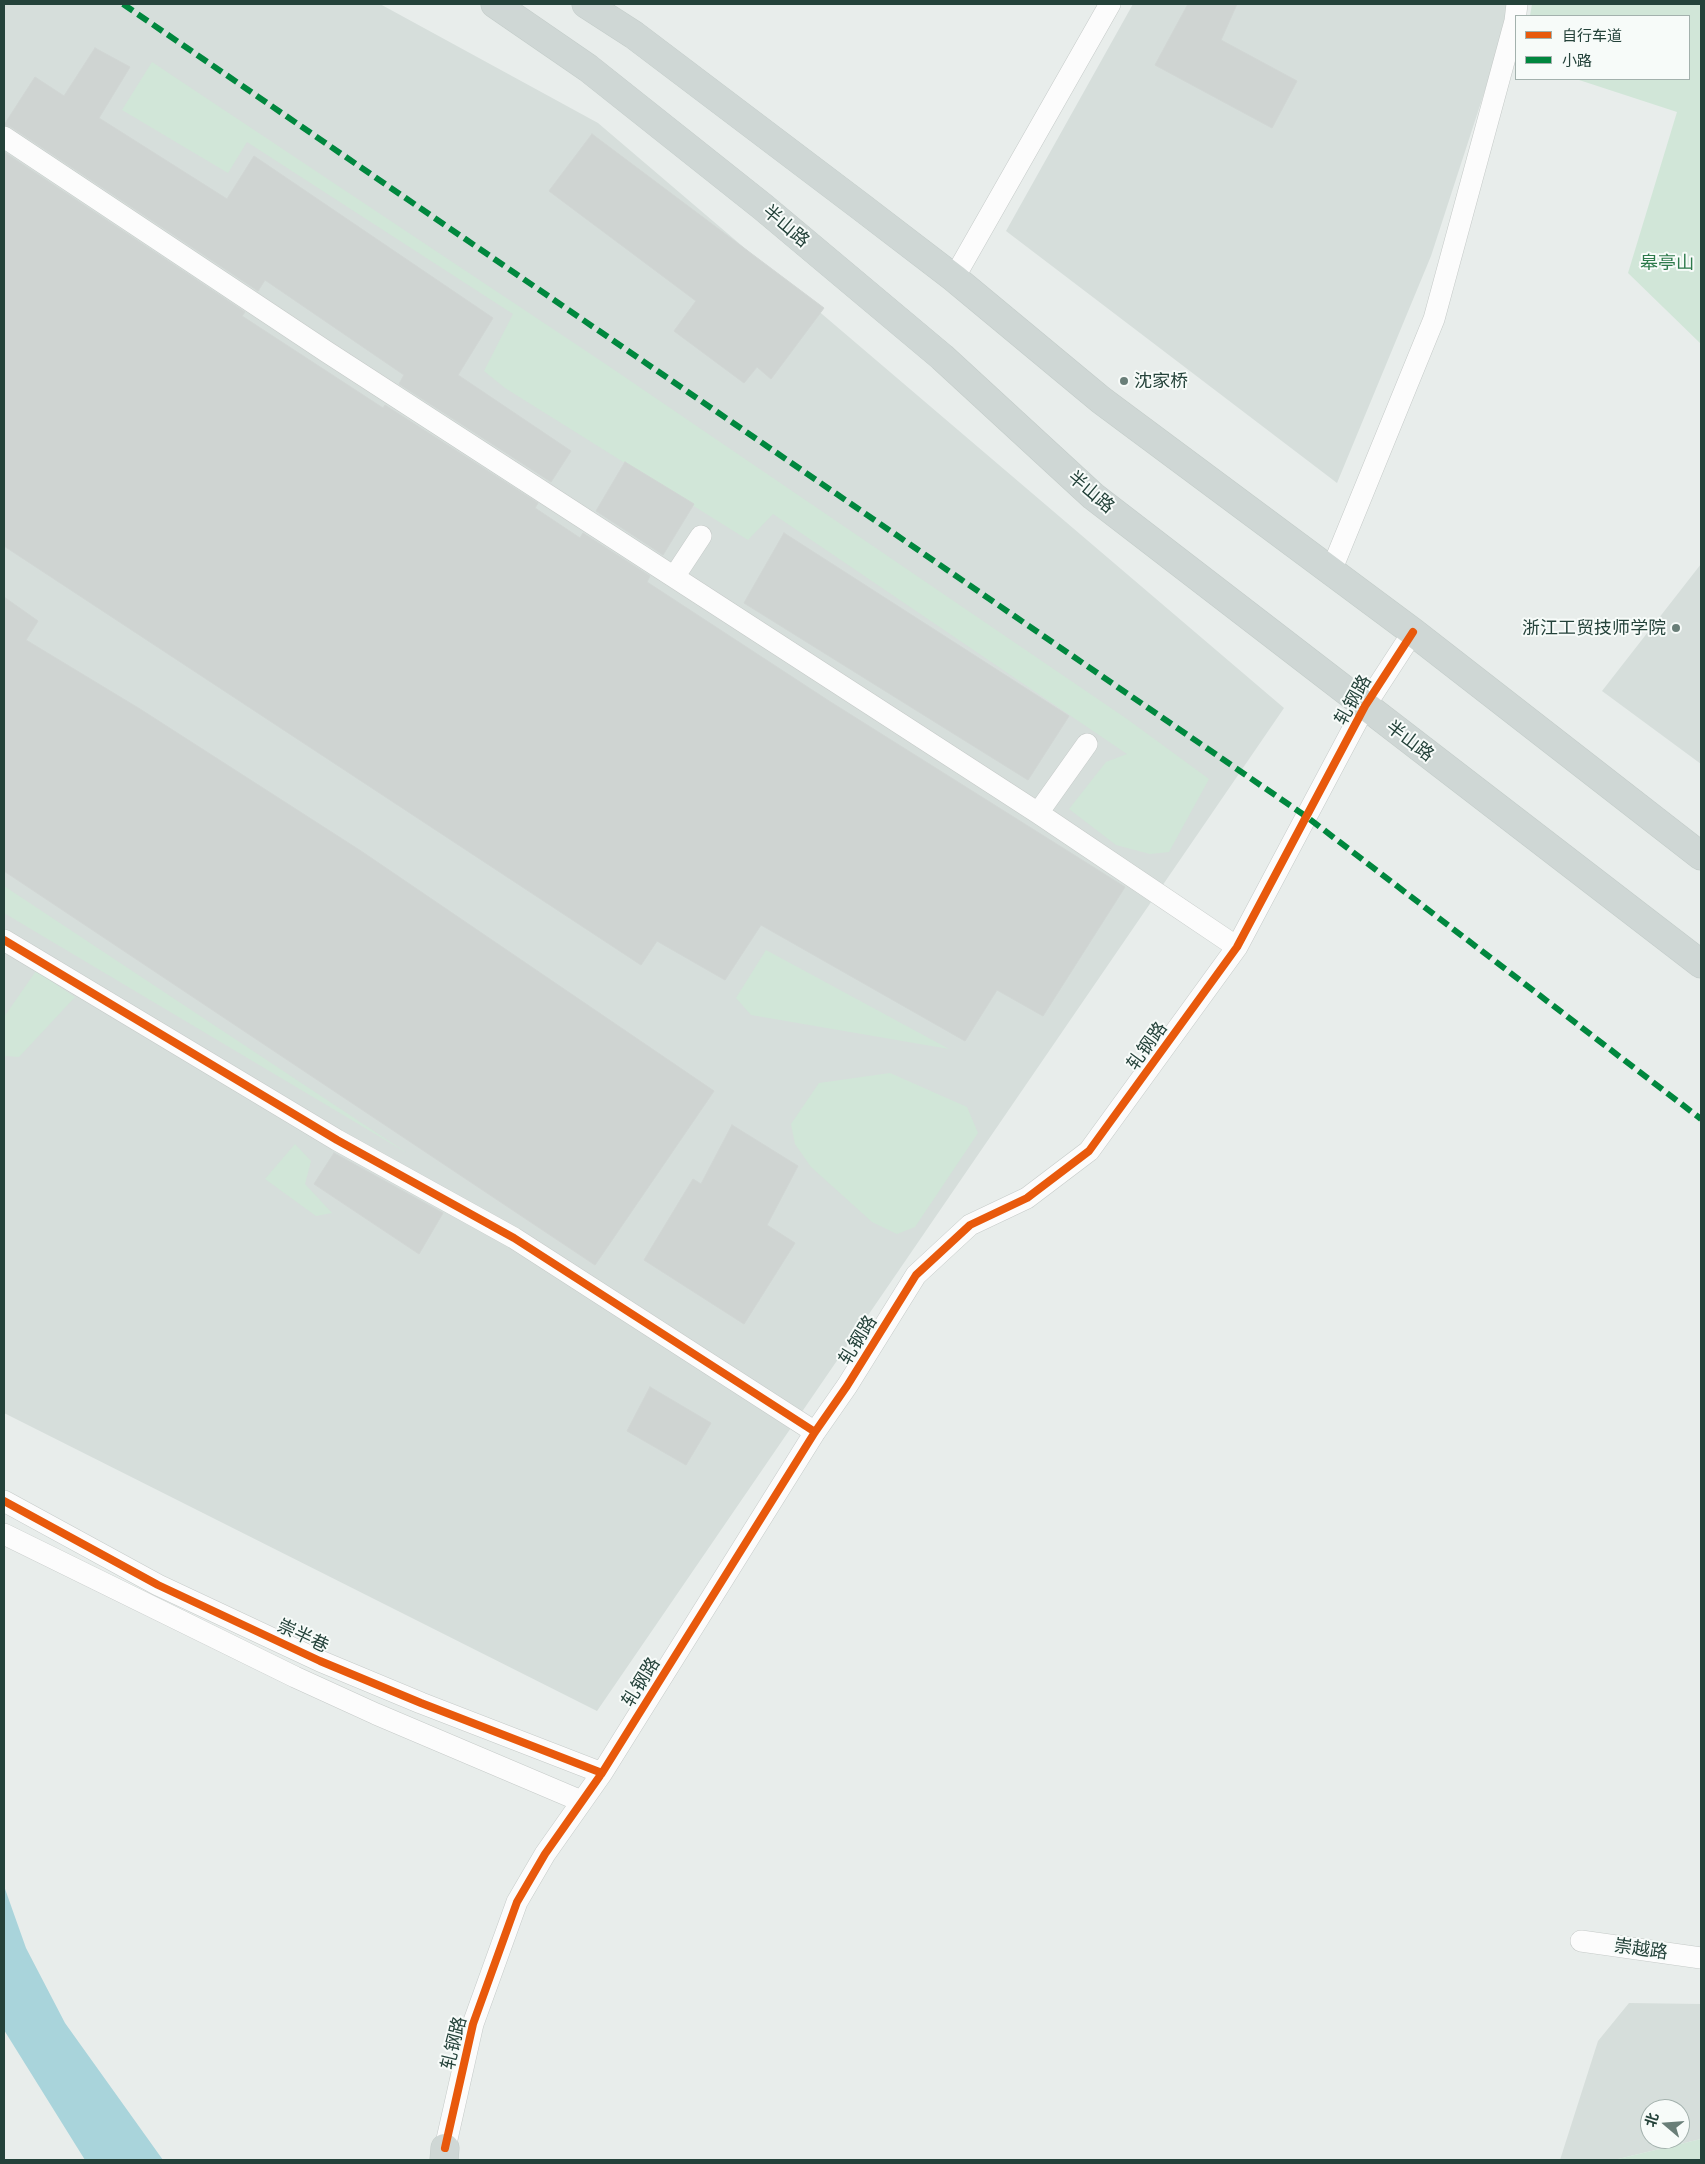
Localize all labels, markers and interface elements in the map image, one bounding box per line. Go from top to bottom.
legend [1515,15,1690,80]
text: 自行车道 [1562,26,1622,44]
text: 小路 [1562,51,1592,69]
street label: 半山路 [758,200,814,252]
park label: 皋亭山 [1640,252,1694,274]
place label: 沈家桥 [1134,370,1188,392]
marker: 沈家桥 [1118,375,1130,387]
street label: 半山路 [1063,466,1119,518]
place label: 浙江工贸技师学院 [1522,617,1666,639]
marker: 浙江工贸技师学院 [1670,622,1682,634]
street label: 轧钢路 [1330,671,1376,729]
street label: 半山路 [1382,716,1438,766]
street label: 轧钢路 [1122,1018,1172,1074]
street label: 轧钢路 [835,1311,881,1369]
street label: 崇半巷 [274,1615,332,1657]
street label: 轧钢路 [618,1653,664,1711]
street label: 崇越路 [1613,1935,1669,1963]
street label: 轧钢路 [437,2014,471,2072]
north arrow [1640,2099,1690,2149]
text: 北 [1641,2110,1661,2129]

